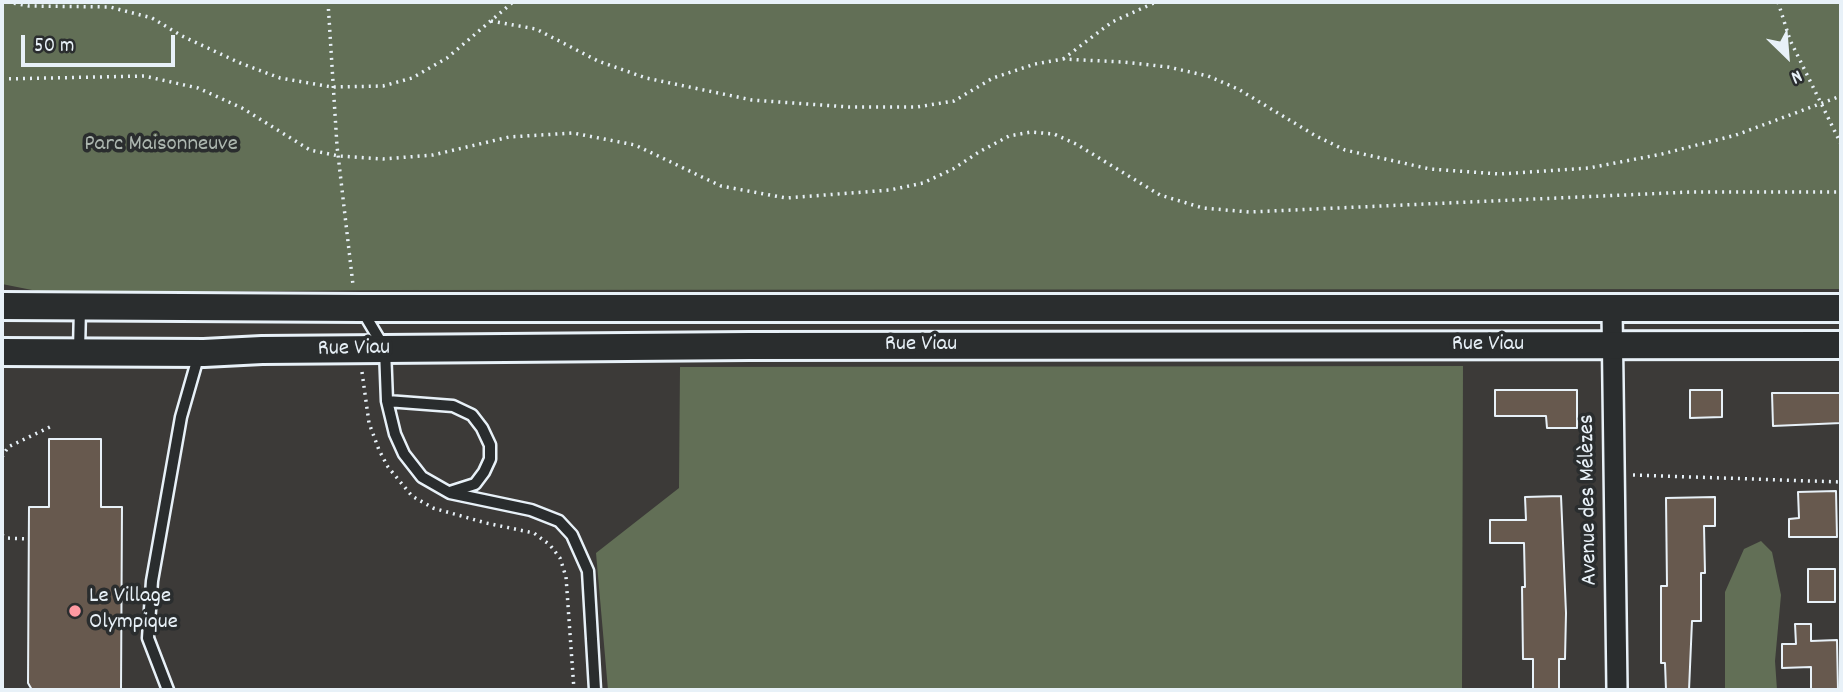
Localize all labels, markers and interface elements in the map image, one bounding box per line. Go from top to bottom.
scale bar [24,21,178,65]
north arrow [1752,21,1822,91]
text: 50 m [34,32,74,62]
text: N [1786,61,1806,90]
park label: Parc Maisonneuve [84,132,238,160]
street label: Rue Viau [885,332,957,360]
street label: Rue Viau [1452,332,1524,360]
street label: Rue Viau [318,336,390,364]
street label: Avenue des Mélèzes [1575,414,1605,586]
place label: Le Village Olympique [89,584,178,638]
marker: Le Village Olympique [67,603,83,619]

